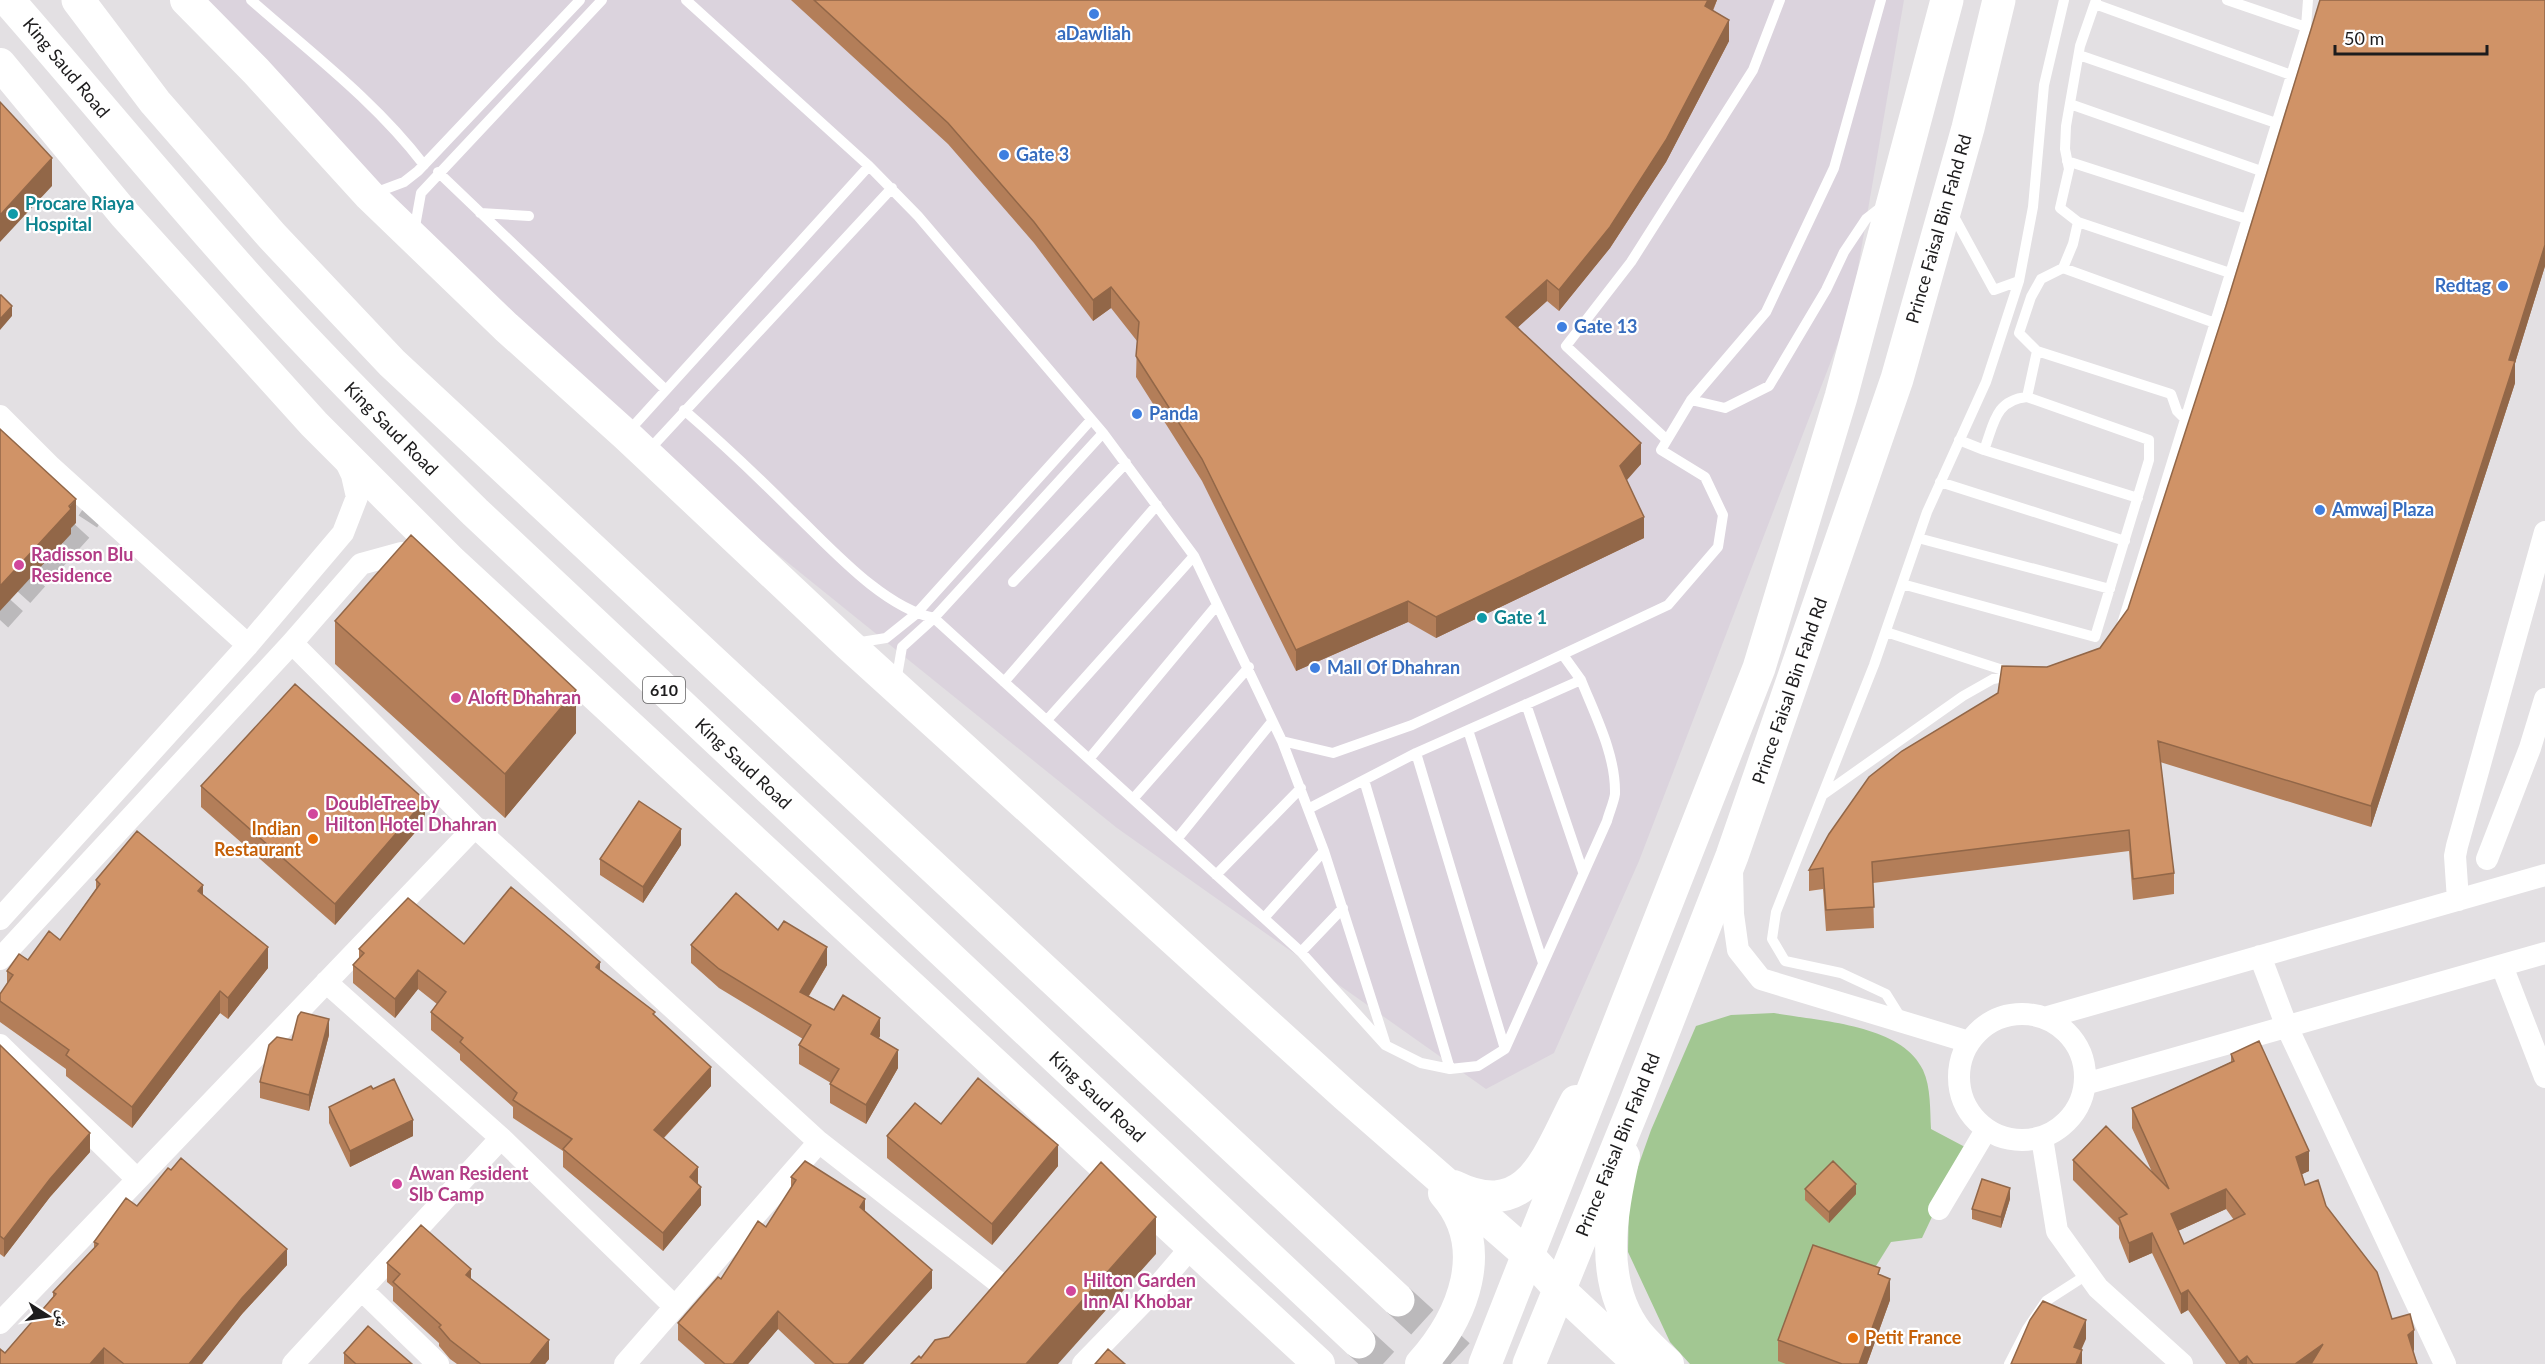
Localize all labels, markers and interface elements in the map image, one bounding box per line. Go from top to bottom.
marker: aDawliah [1087,7,1101,21]
street label: King Saud Road [19,13,115,122]
scale bar [2335,18,2486,56]
place label: aDawliah [1057,22,1131,44]
text: 50 m [2344,27,2384,49]
street label: Prince Faisal Bin Fahd Rd [1900,132,1976,326]
place label: Gate 3 [1016,143,1069,165]
marker: Gate 3 [997,148,1011,162]
place label: Procare Riaya Hospital [25,192,134,235]
marker: Procare Riaya Hospital [6,207,20,221]
place label: Redtag [2435,274,2491,296]
marker: Redtag [2496,279,2510,293]
place label: Gate 13 [1574,315,1638,337]
marker: Gate 13 [1555,320,1569,334]
street label: King Saud Road [340,377,443,480]
place label: Panda [1149,402,1199,424]
marker: Panda [1130,407,1144,421]
place label: Amwaj Plaza [2331,498,2434,520]
marker: Amwaj Plaza [2313,503,2327,517]
place label: Radisson Blu Residence [31,543,133,586]
marker: Radisson Blu Residence [12,558,26,572]
street label: Prince Faisal Bin Fahd Rd [1747,595,1831,787]
place label: Gate 1 [1494,606,1547,628]
marker: Gate 1 [1475,611,1489,625]
place label: Mall Of Dhahran [1327,656,1460,678]
marker: Mall Of Dhahran [1308,661,1322,675]
road number: 610 [643,677,685,703]
place label: Aloft Dhahran [467,686,581,708]
marker: Aloft Dhahran [449,691,463,705]
street label: King Saud Road [691,713,796,813]
place label: DoubleTree by Hilton Hotel Dhahran [325,792,497,835]
marker: DoubleTree by Hilton Hotel Dhahran [306,807,320,821]
place label: Indian Restaurant [214,817,301,860]
marker: Indian Restaurant [306,832,320,846]
street label: King Saud Road [1045,1046,1150,1146]
street label: Prince Faisal Bin Fahd Rd [1570,1050,1664,1240]
place label: Awan Resident Slb Camp [408,1162,529,1205]
marker: Awan Resident Slb Camp [390,1177,404,1191]
place label: Hilton Garden Inn Al Khobar [1083,1269,1196,1312]
marker: Hilton Garden Inn Al Khobar [1064,1284,1078,1298]
north arrow [18,1286,78,1346]
text: ش [51,1309,74,1330]
place label: Petit France [1865,1326,1962,1348]
marker: Petit France [1846,1331,1860,1345]

